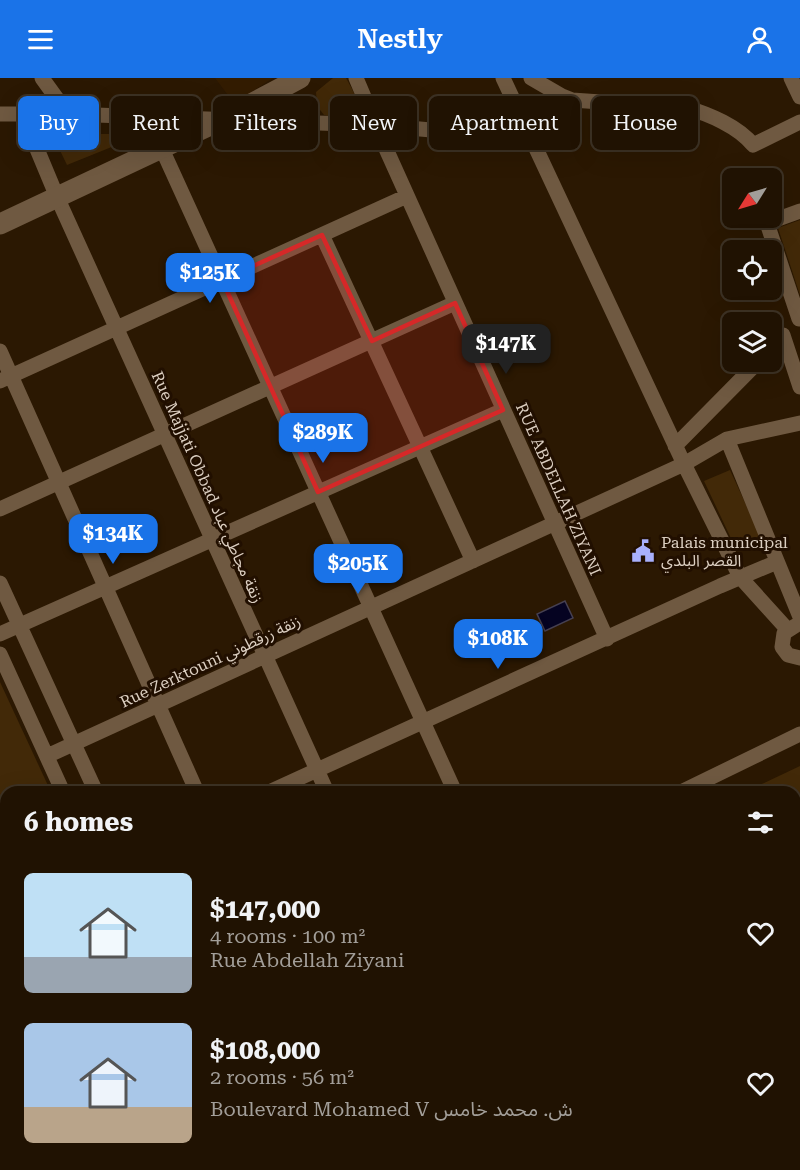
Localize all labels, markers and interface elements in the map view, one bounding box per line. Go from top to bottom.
icon: menu [24,23,57,56]
text: Nestly [357,23,443,55]
icon: person [743,23,776,56]
chip: Buy [18,96,99,150]
chip: Rent [111,96,201,150]
chip: Filters [213,96,318,150]
chip: New [330,96,417,150]
chip: Apartment [429,96,580,150]
chip: House [592,96,698,150]
north arrow [722,168,782,228]
map controls [722,168,782,372]
button: locate [722,240,782,300]
pin: $125K [168,253,252,304]
text: $125K [180,260,240,284]
button: layers [722,312,782,372]
pin: $147K [464,324,548,375]
text: $147K [476,331,536,355]
street label: Rue Majjati Obbad زنقة مجاطي عباد [145,368,267,607]
street label: RUE ABDELLAH ZIYANI [512,400,605,578]
pin: $289K [281,413,365,464]
text: $289K [293,420,353,444]
pin: $134K [71,514,155,565]
text: $134K [83,521,143,545]
place label: Palais municipal القصر البلدي [661,533,788,573]
public building icon: Palais municipal القصر البلدي [630,538,656,564]
pin: $205K [316,544,400,595]
text: $205K [328,551,388,575]
street label: Rue Zerktouni زنقة زرقطوني [117,611,305,714]
pin: $108K [456,619,540,670]
text: $108K [468,626,528,650]
icon: filters [744,806,777,839]
text: 6 homes [24,807,133,837]
text: $147,000 [210,894,320,924]
icon: home [72,897,144,969]
icon: heart [744,917,777,950]
text: 4 rooms · 100 m² [210,924,365,948]
text: Rue Abdellah Ziyani [210,948,404,972]
text: $108,000 [210,1035,320,1065]
icon: home [72,1047,144,1119]
text: 2 rooms · 56 m² [210,1065,354,1089]
icon: heart [744,1067,777,1100]
text: Boulevard Mohamed V ش. محمد خامس [210,1097,573,1121]

